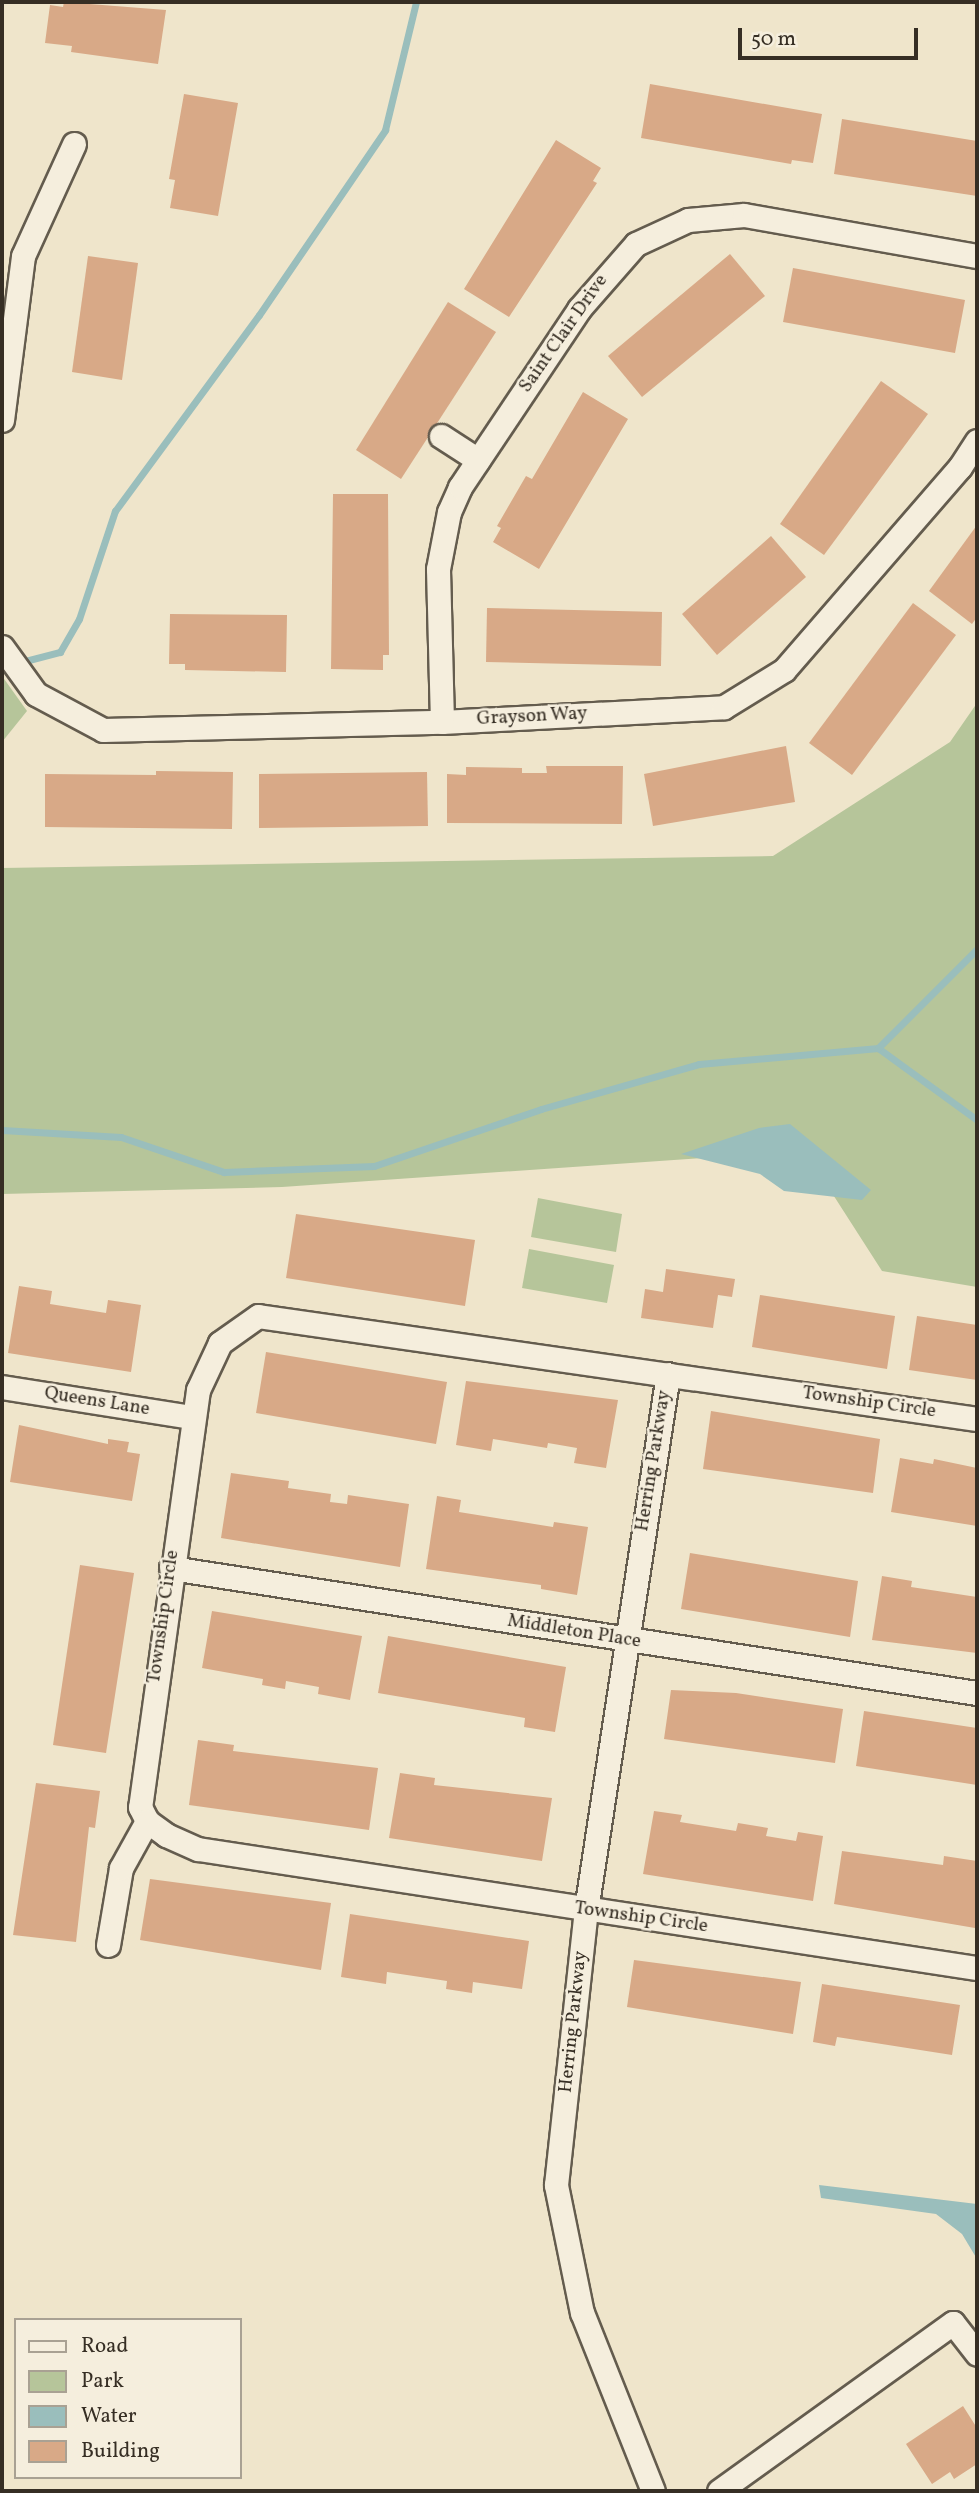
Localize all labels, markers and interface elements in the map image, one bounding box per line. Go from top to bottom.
scale bar [741,14,921,58]
text: 50 m [751,25,796,54]
street label: Saint Clair Drive [515,271,613,397]
street label: Grayson Way [476,703,588,731]
street label: Queens Lane [43,1382,151,1422]
street label: Township Circle [801,1382,937,1424]
street label: Herring Parkway [632,1389,676,1533]
street label: Township Circle [143,1549,185,1685]
street label: Middleton Place [506,1610,642,1654]
street label: Township Circle [573,1897,709,1939]
street label: Herring Parkway [555,1950,593,2094]
legend [14,2318,242,2479]
text: Road [81,2332,128,2361]
text: Park [81,2367,124,2396]
text: Water [81,2402,137,2431]
text: Building [81,2437,160,2466]

